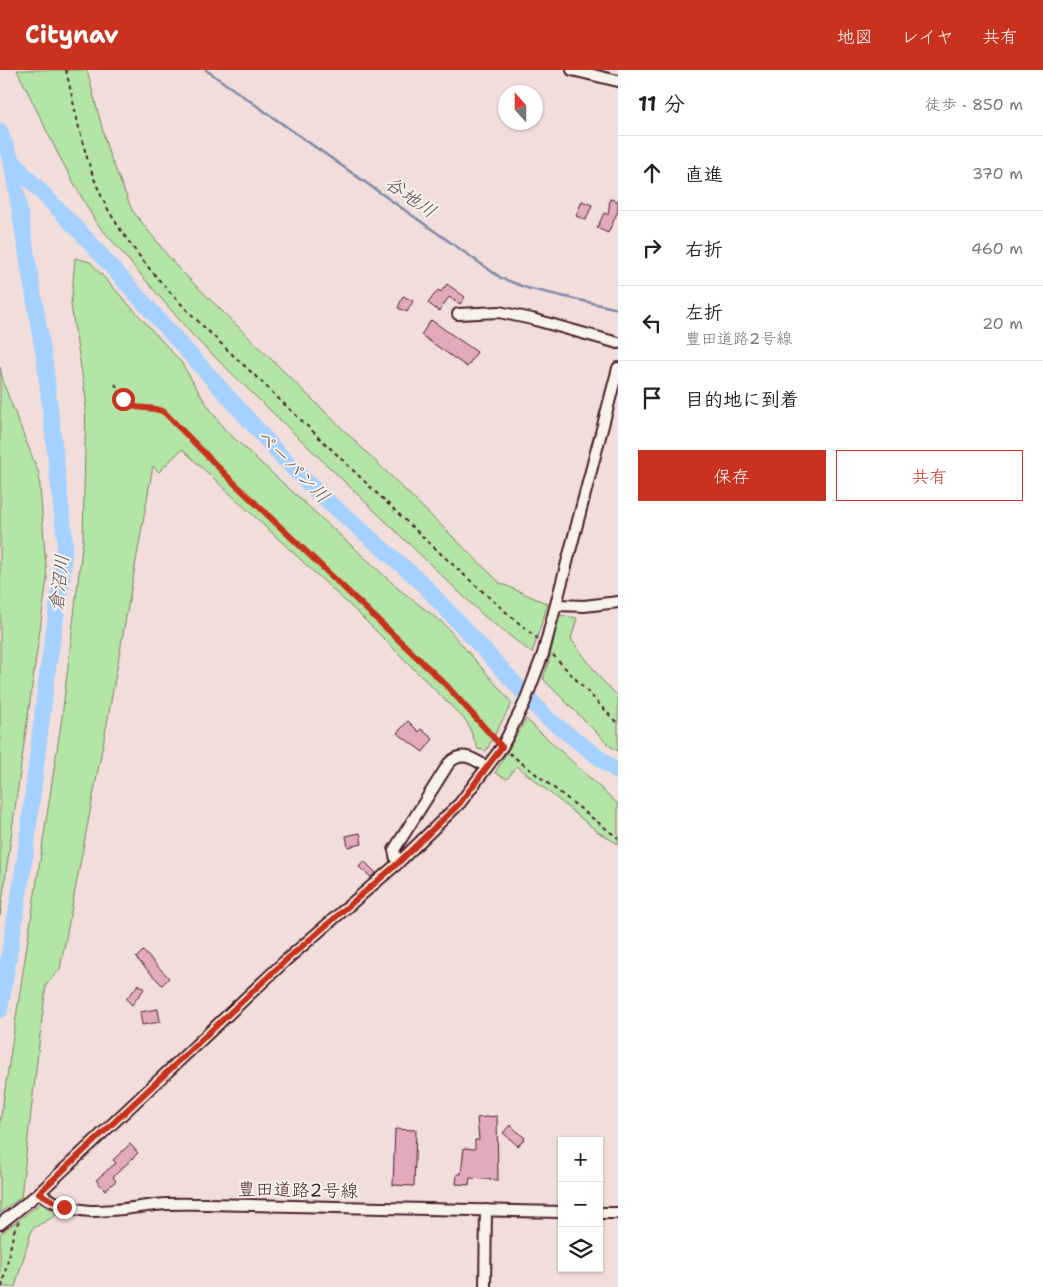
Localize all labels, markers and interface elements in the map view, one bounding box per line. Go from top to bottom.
text: Citynav [25,19,119,51]
text: 地図 [837,25,873,49]
text: レイヤ [901,25,954,49]
text: 共有 [982,25,1018,49]
north arrow [498,85,543,130]
text: 11 分 [638,90,685,118]
text: 徒歩 · 850 m [925,94,1023,115]
icon: ahead [638,159,666,187]
text: 直進 [685,162,723,187]
text: 370 m [972,163,1023,184]
water label: 谷地川 [380,170,442,224]
icon: right [638,234,666,262]
text: 右折 [685,237,723,262]
text: 460 m [971,238,1023,259]
text: 左折 [685,300,723,325]
icon: left [638,309,666,337]
text: 20 m [982,313,1023,334]
text: 豊田道路2号線 [685,328,792,349]
icon: arrive [638,384,666,412]
text: 目的地に到着 [685,387,799,412]
route start [112,388,135,411]
water label: ペーパン川 [251,424,335,508]
button: 保存 [638,450,826,501]
button: 共有 [836,450,1023,501]
water label: 倉沼川 [43,553,75,613]
map controls [558,1137,603,1272]
button: + [558,1137,603,1182]
street label: 豊田道路2号線 [237,1177,359,1203]
button: − [558,1182,603,1227]
route end [53,1196,76,1219]
button: layers [558,1227,603,1272]

